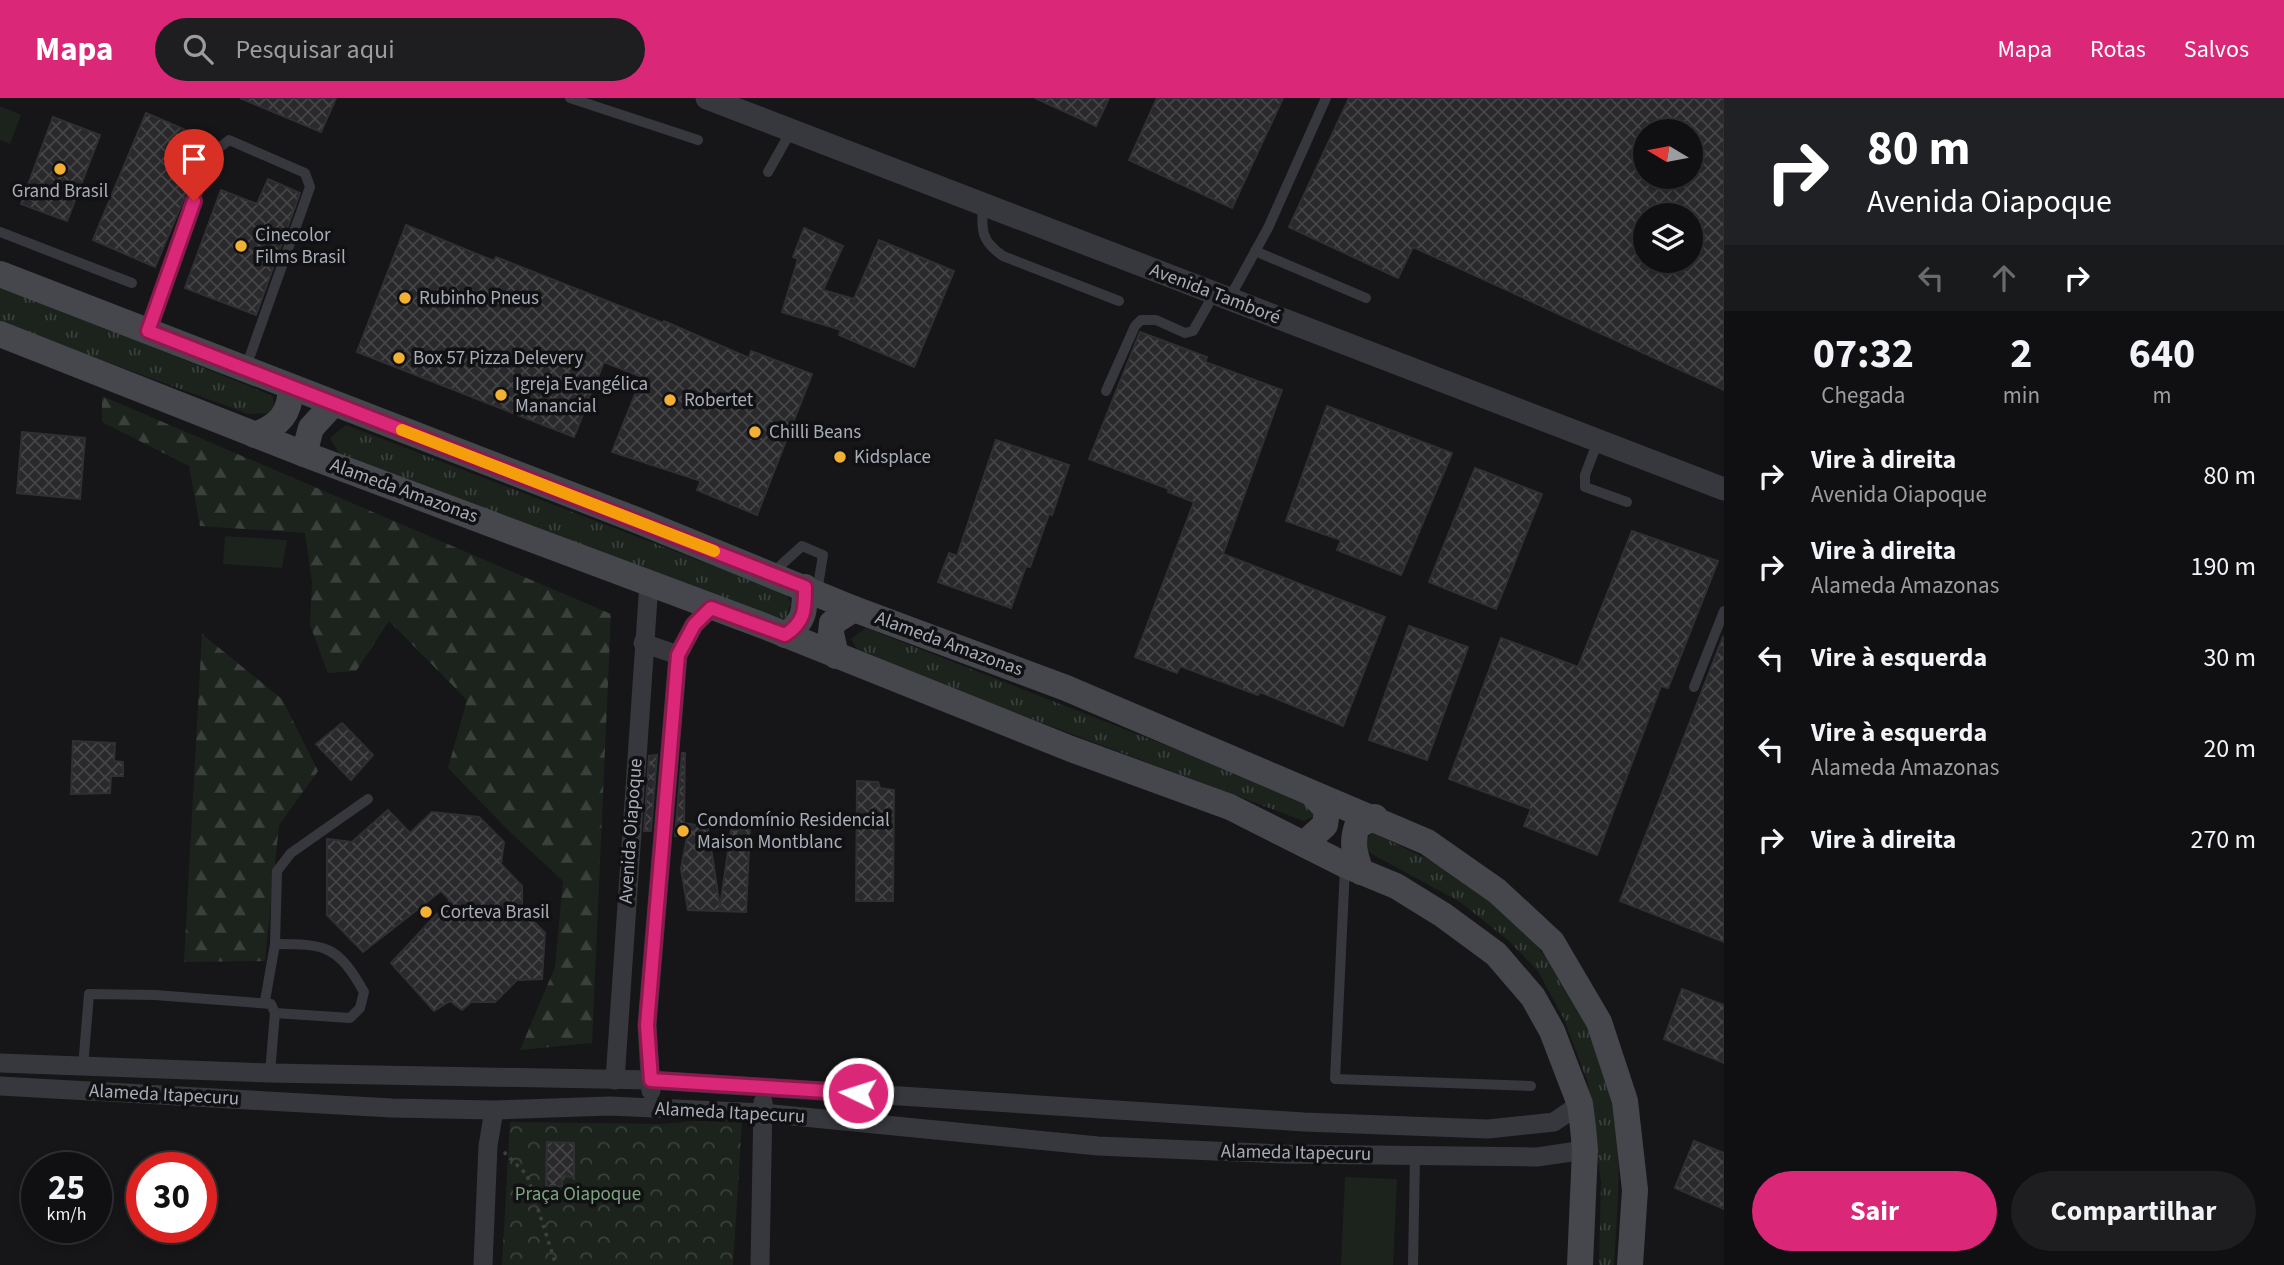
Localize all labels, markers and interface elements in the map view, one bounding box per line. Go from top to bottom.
search box [155,18,645,81]
text: Mapa [35,26,113,73]
icon: search [179,30,217,68]
text: Pesquisar aqui [235,31,395,68]
text: Mapa [1997,32,2052,67]
text: Rotas [2090,32,2146,67]
text: Salvos [2184,32,2249,67]
text: 80 m [1867,114,1971,184]
north arrow [1633,119,1703,189]
map controls [1633,119,1703,273]
icon: right [1752,126,1843,217]
pin [164,129,224,201]
icon: arrive [175,140,213,178]
marker: Grand Brasil [52,161,68,177]
place label: Grand Brasil [12,178,108,205]
text: Avenida Oiapoque [1867,179,2112,225]
button: layers [1633,203,1703,273]
place label: Cinecolor Films Brasil [255,222,346,271]
marker: Cinecolor Films Brasil [233,238,249,254]
street label: Avenida Tamboré [1146,257,1284,331]
icon: left [1912,259,1950,297]
icon: ahead [1985,259,2023,297]
icon: right [2058,259,2096,297]
place label: Rubinho Pneus [419,285,539,312]
marker: Rubinho Pneus [397,290,413,306]
text: 07:32 [1813,324,1914,384]
text: 2 [2010,324,2032,384]
text: 640 [2129,324,2195,384]
place label: Box 57 Pizza Delevery [413,345,583,372]
marker: Box 57 Pizza Delevery [391,350,407,366]
place label: Igreja Evangélica Manancial [515,371,648,420]
text: Chegada [1821,379,1905,412]
text: min [2003,379,2040,412]
text: m [2152,379,2172,412]
marker: Igreja Evangélica Manancial [493,387,509,403]
place label: Robertet [684,387,754,414]
marker: Robertet [662,392,678,408]
place label: Chilli Beans [769,419,861,446]
marker: Chilli Beans [747,424,763,440]
text: Vire à direita [1811,441,1956,478]
place label: Kidsplace [854,444,931,471]
marker: Kidsplace [832,449,848,465]
street label: Alameda Amazonas [326,452,482,530]
icon: right [1752,457,1790,495]
text: 80 m [2203,457,2256,494]
text: Avenida Oiapoque [1811,478,1987,511]
text: Vire à direita [1811,532,1956,569]
icon: right [1752,548,1790,586]
text: 190 m [2190,548,2256,585]
text: Alameda Amazonas [1811,569,1999,602]
street label: Alameda Amazonas [871,605,1027,683]
icon: left [1752,639,1790,677]
text: Vire à esquerda [1811,639,1987,676]
text: 30 m [2203,639,2256,676]
text: Vire à esquerda [1811,714,1987,751]
icon: left [1752,730,1790,768]
text: 20 m [2203,730,2256,767]
text: Alameda Amazonas [1811,751,1999,784]
street label: Avenida Oiapoque [612,758,650,904]
place label: Condomínio Residencial Maison Montblanc [697,807,890,856]
icon: right [1752,821,1790,859]
text: Vire à direita [1811,821,1956,858]
text: 270 m [2190,821,2256,858]
marker: Condomínio Residencial Maison Montblanc [675,823,691,839]
place label: Corteva Brasil [440,899,550,926]
marker: Corteva Brasil [418,904,434,920]
position arrow [821,1056,895,1130]
street label: Alameda Itapecuru [88,1078,240,1112]
street label: Alameda Itapecuru [654,1096,806,1130]
street label: Alameda Itapecuru [1221,1138,1371,1168]
speed limit sign: 30 [126,1152,217,1243]
text: 25 [48,1163,85,1213]
button: Sair [1752,1171,1997,1251]
button: Compartilhar [2011,1171,2256,1251]
park label: Praça Oiapoque [515,1181,641,1208]
text: km/h [47,1202,86,1227]

